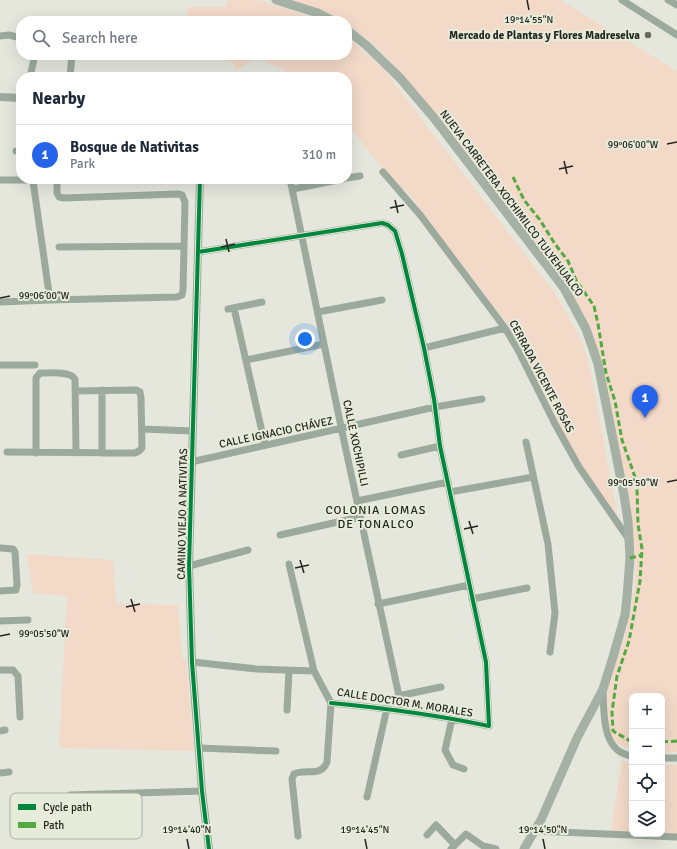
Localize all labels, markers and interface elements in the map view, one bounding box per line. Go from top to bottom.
text: 19°14'55"N [505,14,553,26]
search box [16,16,352,60]
icon: search [30,27,52,49]
text: Search here [62,29,138,47]
place label: Mercado de Plantas y Flores Madreselva [449,29,640,42]
marker: Mercado de Plantas y Flores Madreselva [643,30,653,40]
text: Nearby [32,88,85,109]
street label: NUEVA CARRETERA XOCHIMILCO TULYEHUALCO [437,107,586,299]
text: Bosque de Nativitas [70,138,199,156]
text: 99°06'00"W [608,139,659,151]
text: 1 [41,147,49,163]
text: 310 m [302,147,336,163]
text: Park [70,156,95,172]
text: 99°06'00"W [19,290,70,302]
street label: CERRADA VICENTE ROSAS [506,318,577,435]
your location [295,329,315,349]
pin: 1 [632,385,658,418]
street label: CALLE XOCHIPILLI [340,399,371,487]
street label: CALLE IGNACIO CHÁVEZ [218,413,334,451]
street label: CAMINO VIEJO A NATIVITAS [175,448,190,580]
text: 99°05'50"W [608,477,659,489]
district label: COLONIA LOMAS DE TONALCO [325,503,427,532]
text: 99°05'50"W [19,628,70,640]
street label: CALLE DOCTOR M. MORALES [336,685,474,720]
map controls [629,693,665,837]
button: + [629,693,665,729]
button: − [629,729,665,765]
button: locate [629,765,665,801]
legend [10,793,142,839]
text: Cycle path [43,801,92,814]
button: layers [629,801,665,837]
text: Path [43,819,64,832]
text: 19°14'40"N [163,824,211,836]
text: 19°14'45"N [341,824,389,836]
text: 19°14'50"N [519,824,567,836]

